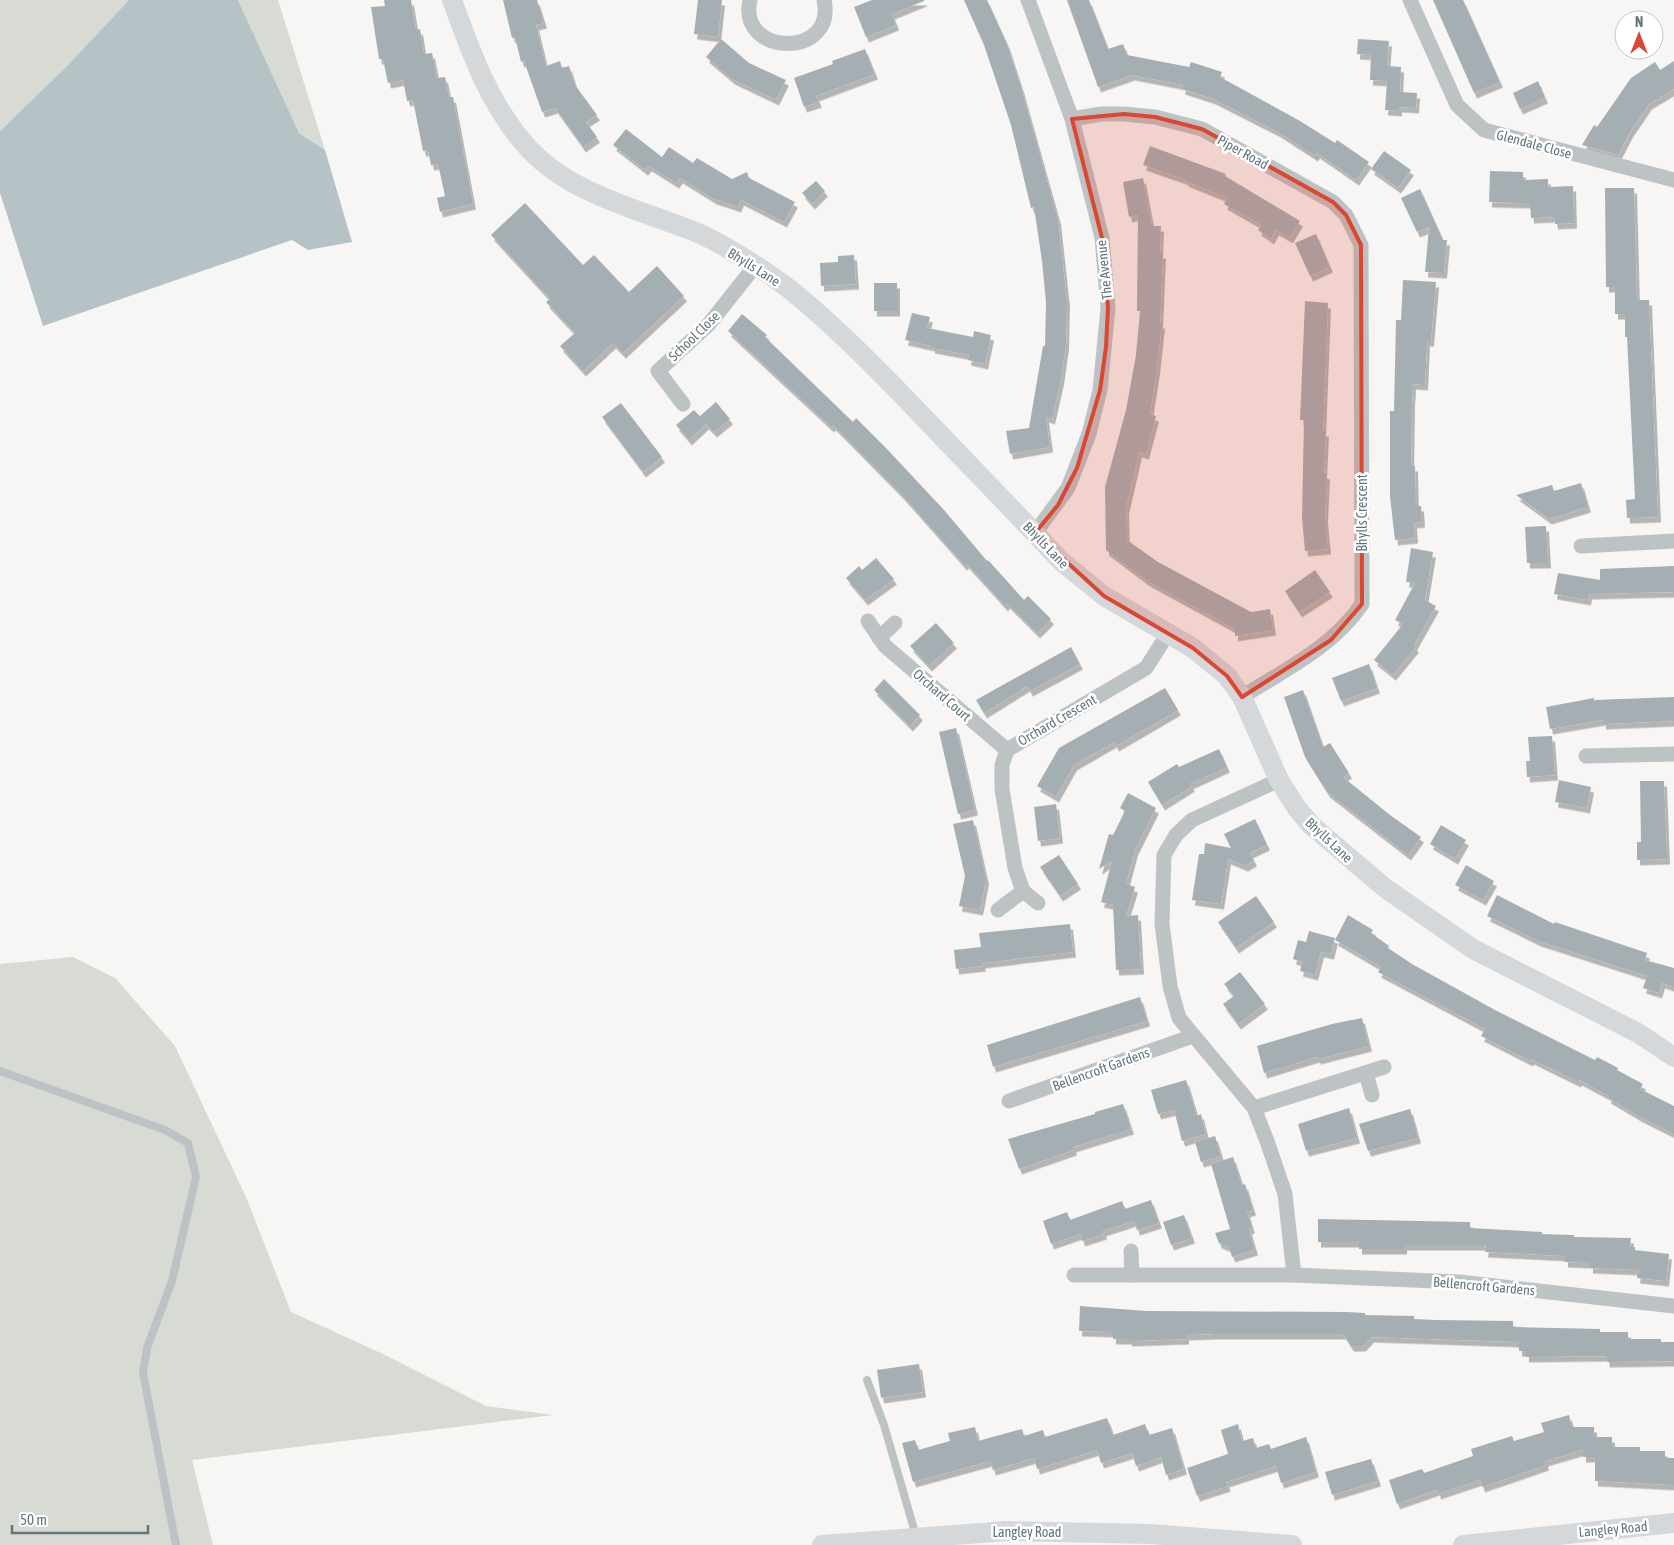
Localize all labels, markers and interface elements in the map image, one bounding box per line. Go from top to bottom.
north arrow [1614,10,1664,60]
text: N [1635,14,1643,30]
street label: Glendale Close [1495,126,1573,162]
street label: Piper Road [1215,132,1271,172]
street label: The Avenue [1093,239,1115,301]
street label: Bhylls Lane [725,245,783,289]
street label: School Close [665,308,723,364]
street label: Bhylls Crescent [1354,474,1370,552]
street label: Bhylls Lane [1020,518,1072,572]
street label: Orchard Court [910,666,974,724]
street label: Orchard Crescent [1015,691,1099,749]
street label: Bhylls Lane [1302,814,1356,866]
street label: Bellencroft Gardens [1050,1044,1152,1094]
street label: Bellencroft Gardens [1433,1274,1536,1298]
scale bar [12,1502,149,1534]
text: 50 m [20,1511,47,1528]
street label: Langley Road [1578,1518,1648,1540]
street label: Langley Road [993,1524,1061,1540]

